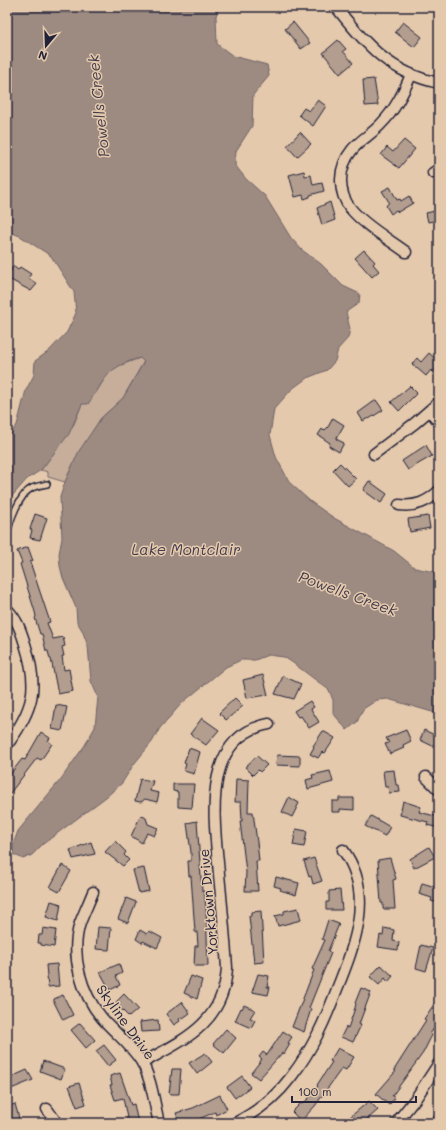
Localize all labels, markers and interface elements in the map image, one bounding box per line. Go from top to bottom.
north arrow [26,26,66,66]
text: N [36,47,49,64]
water label: Powells Creek [83,53,113,158]
water label: Lake Montclair [131,539,241,559]
water label: Powells Creek [296,566,401,620]
street label: Yorktown Drive [194,848,222,956]
street label: Skyline Drive [92,981,160,1063]
scale bar [292,1078,416,1104]
text: 100 m [298,1083,332,1099]

